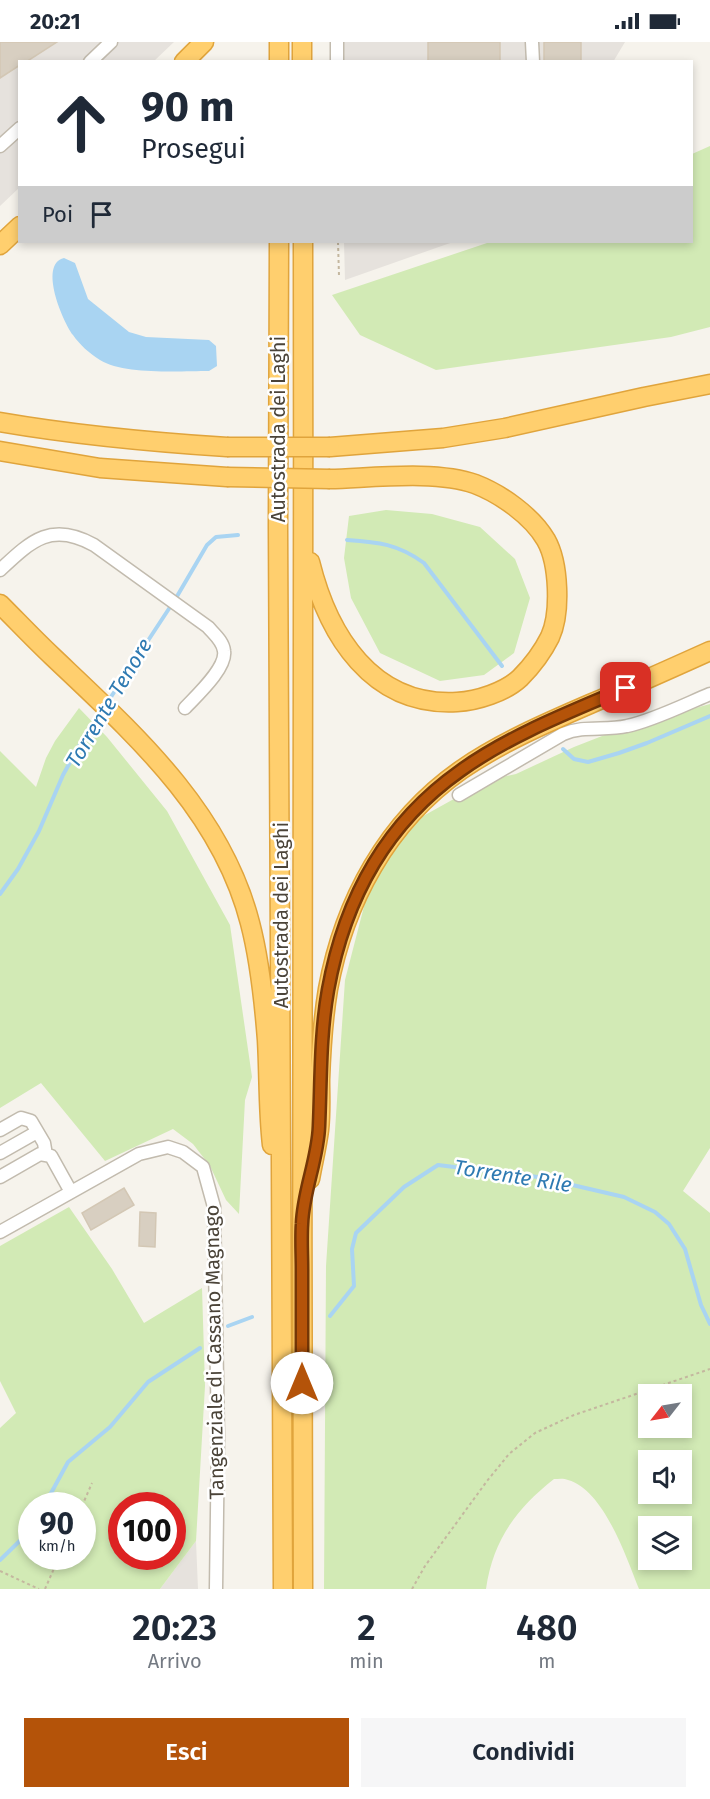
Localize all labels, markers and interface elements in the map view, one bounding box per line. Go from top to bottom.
text: 20:21 [30,8,81,35]
text: 90 m [141,82,235,132]
icon: ahead [42,84,120,162]
text: Prosegui [141,133,246,165]
icon: arrive [85,198,118,231]
text: Poi [42,201,73,228]
street label: Autostrada dei Laghi [266,336,290,522]
water label: Torrente Tenore [60,633,158,772]
pin [600,662,651,713]
icon: arrive [609,671,642,704]
street label: Autostrada dei Laghi [269,822,293,1008]
water label: Torrente Rile [452,1154,574,1198]
street label: Tangenziale di Cassano Magnago [199,1204,229,1500]
position arrow [270,1351,334,1415]
north arrow [638,1384,692,1438]
map controls [638,1384,692,1570]
button: sound [638,1450,692,1504]
speed limit sign: 100 [108,1492,186,1570]
text: 90 [40,1506,74,1542]
button: layers [638,1516,692,1570]
text: km/h [38,1537,76,1555]
text: 20:23 [132,1606,217,1650]
text: 2 [357,1606,376,1650]
text: 480 [516,1606,578,1650]
text: Arrivo [148,1649,202,1673]
text: min [349,1649,384,1673]
text: m [538,1649,555,1673]
button: Esci [24,1718,349,1787]
button: Condividi [361,1718,686,1787]

